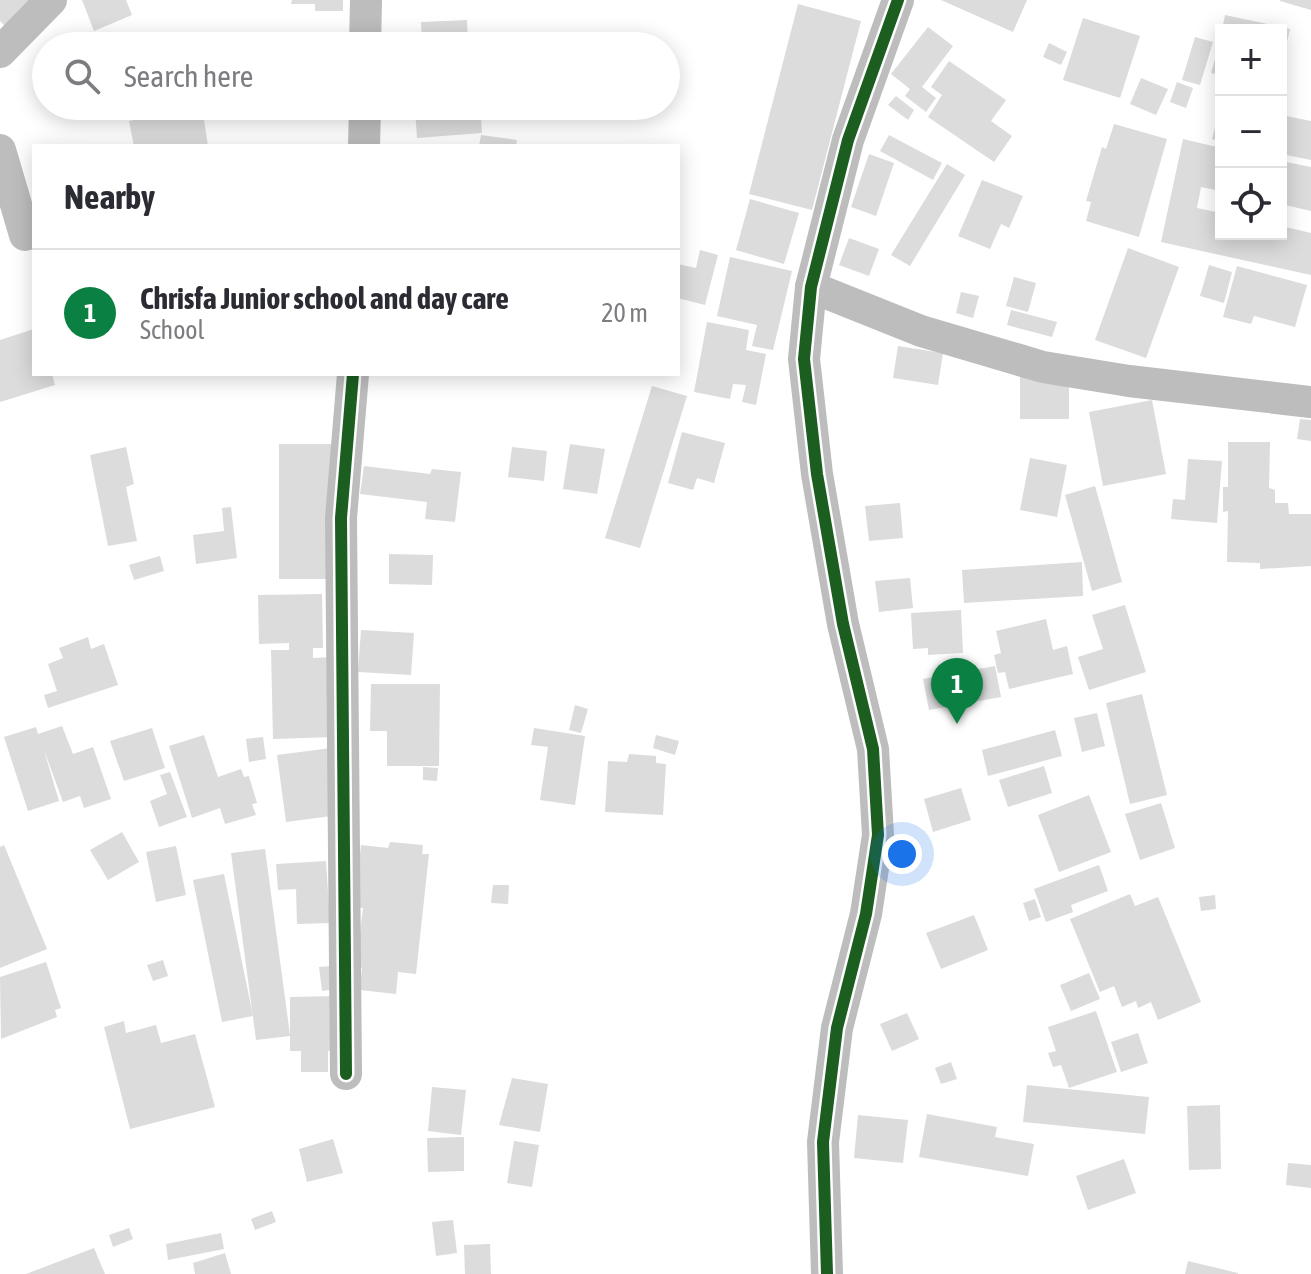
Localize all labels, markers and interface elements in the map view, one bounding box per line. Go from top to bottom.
map controls [1215,24,1287,240]
button: + [1215,24,1287,96]
search box [32,32,680,120]
icon: search [60,54,104,98]
text: Search here [124,59,253,93]
button: − [1215,96,1287,168]
button: locate [1215,168,1287,240]
text: Nearby [64,177,155,216]
text: Chrisfa Junior school and day care [140,281,509,315]
text: 1 [84,298,96,328]
text: 20 m [601,298,648,328]
text: School [140,315,204,345]
pin: 1 [931,658,983,724]
your location [882,834,922,874]

